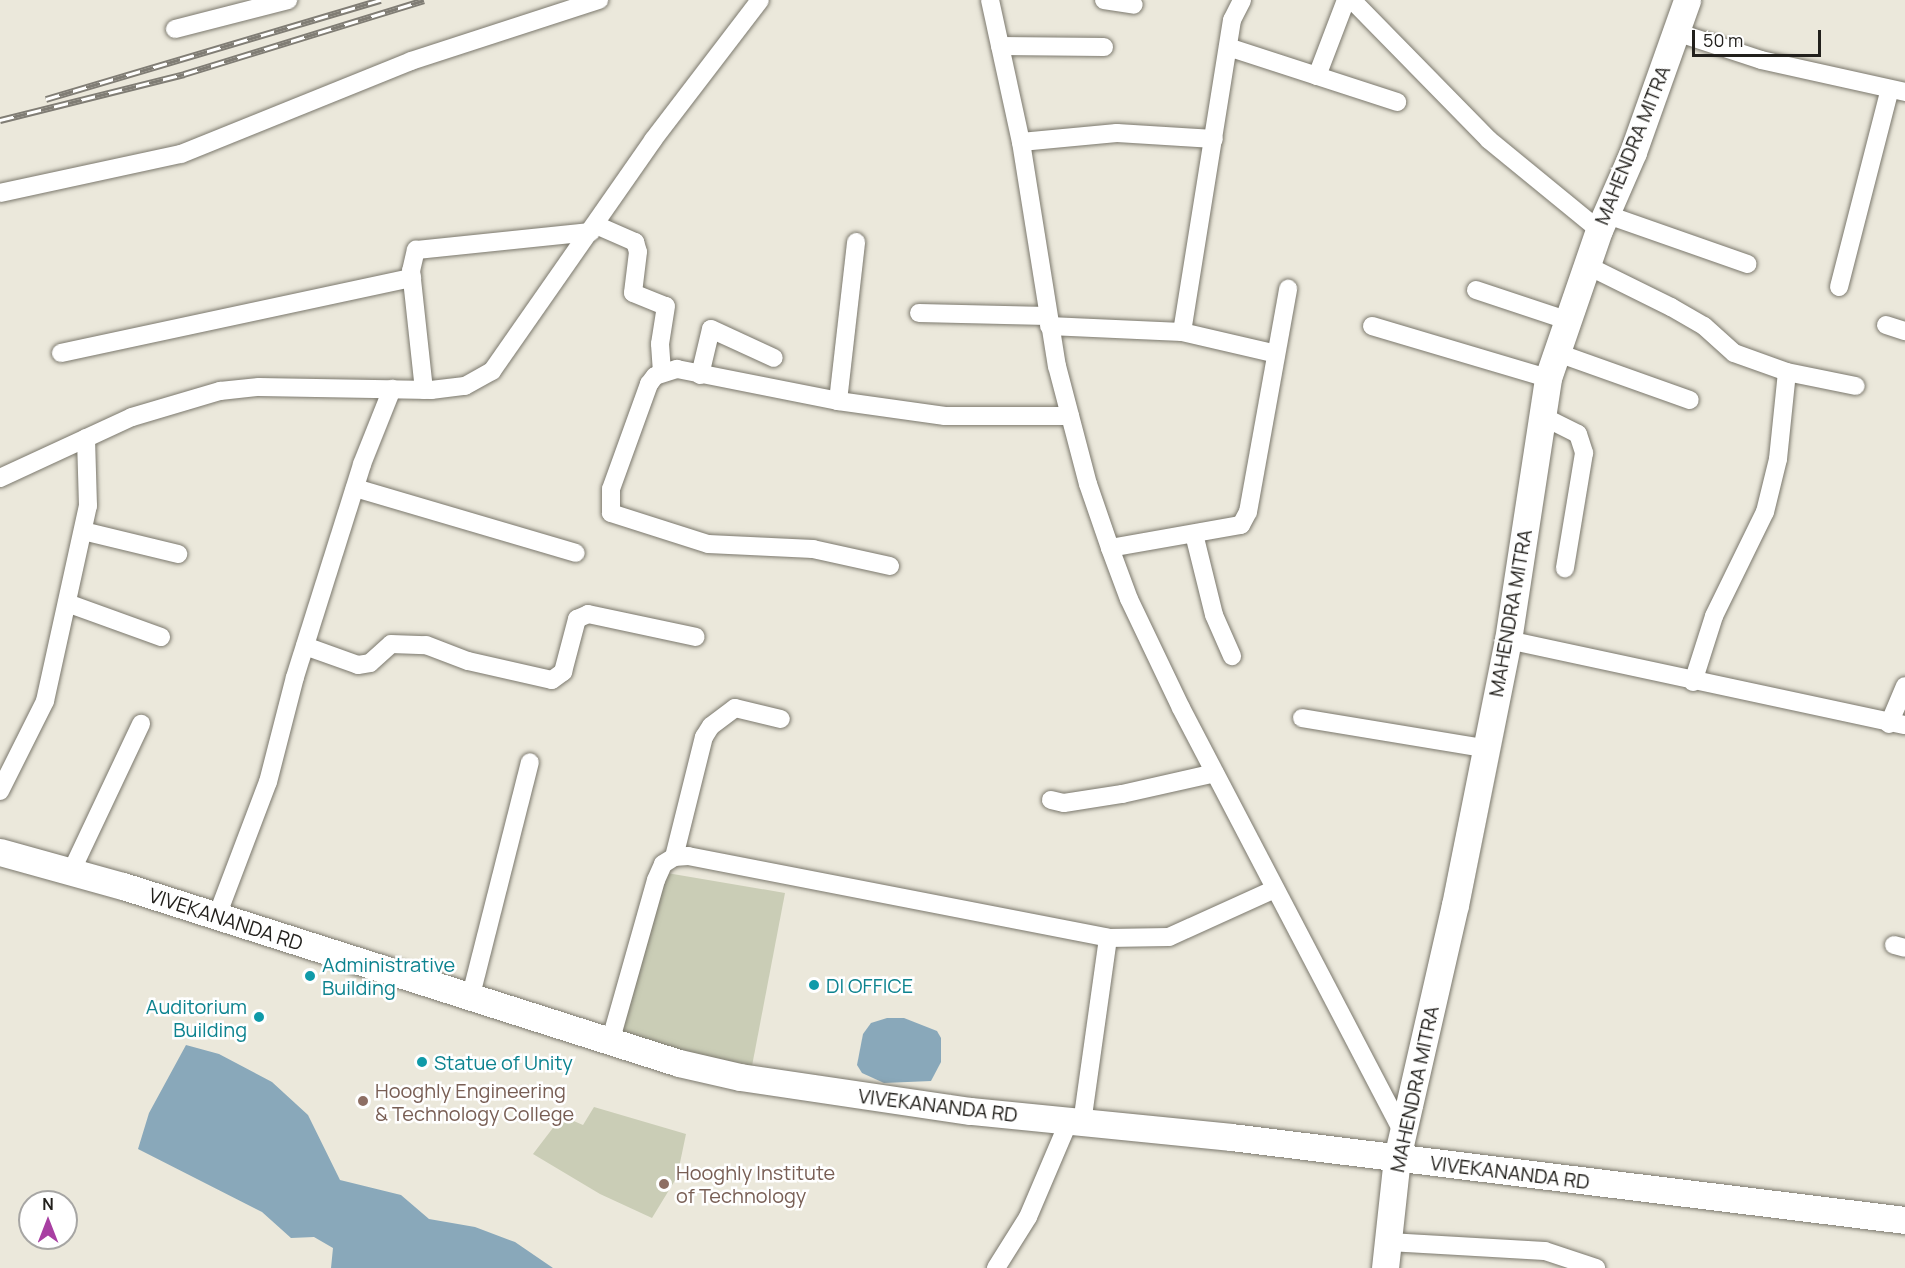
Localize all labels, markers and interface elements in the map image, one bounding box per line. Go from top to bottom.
scale bar [1695,18,1824,56]
text: 50 m [1703,28,1743,52]
street label: MAHENDRA MITRA [1589,62,1675,228]
street label: MAHENDRA MITRA [1483,527,1537,699]
street label: VIVEKANANDA RD [146,883,306,955]
place label: Administrative Building [322,952,455,999]
marker: Administrative Building [303,969,317,983]
place label: DI OFFICE [826,973,913,997]
marker: DI OFFICE [807,978,821,992]
place label: Auditorium Building [146,994,247,1041]
street label: MAHENDRA MITRA [1385,1004,1443,1174]
marker: Auditorium Building [252,1010,266,1024]
place label: Statue of Unity [434,1050,573,1074]
marker: Statue of Unity [415,1055,429,1069]
place label: Hooghly Engineering & Technology College [375,1078,574,1125]
street label: VIVEKANANDA RD [857,1083,1019,1127]
marker: Hooghly Engineering & Technology College [356,1094,370,1108]
street label: VIVEKANANDA RD [1429,1150,1591,1194]
place label: Hooghly Institute of Technology [676,1160,835,1207]
marker: Hooghly Institute of Technology [657,1177,671,1191]
north arrow [18,1190,78,1250]
text: N [42,1193,54,1215]

